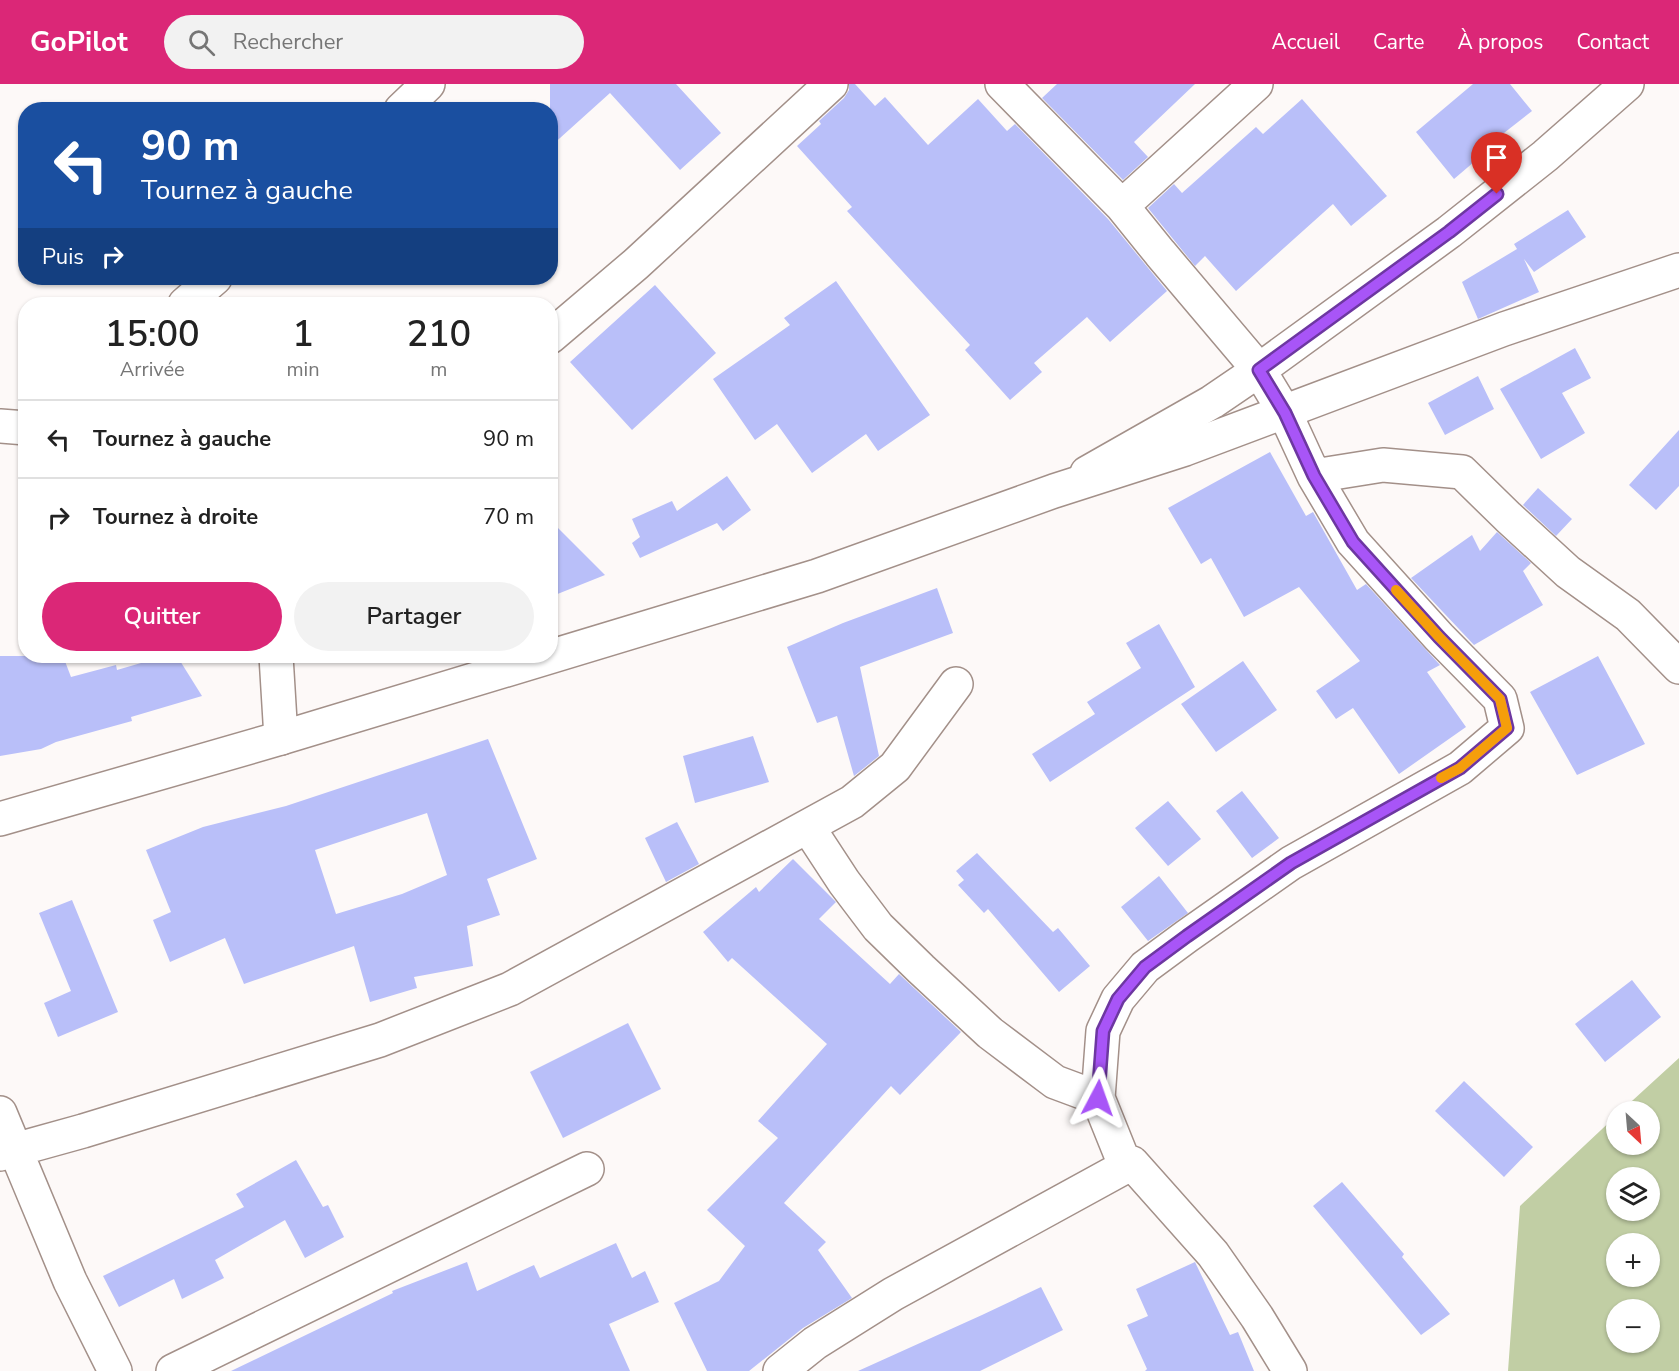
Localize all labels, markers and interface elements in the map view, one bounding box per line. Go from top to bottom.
search box [164,15,584,69]
text: GoPilot [30,23,128,61]
icon: search [185,26,218,59]
text: Rechercher [233,27,343,57]
text: Accueil [1271,28,1340,56]
text: Carte [1373,28,1424,56]
text: À propos [1457,28,1543,56]
text: Contact [1576,28,1649,56]
text: 90 m [141,118,240,175]
icon: left [42,126,120,204]
pin [1471,132,1522,194]
icon: arrive [1480,141,1513,174]
text: Tournez à gauche [141,172,353,209]
icon: right [96,240,129,273]
text: Puis [42,242,84,272]
text: 15:00 [105,310,200,359]
text: 1 [292,310,314,359]
text: 210 [406,310,471,359]
text: Arrivée [120,356,185,383]
text: min [287,356,320,383]
text: m [430,356,447,383]
icon: left [42,423,75,456]
text: Tournez à gauche [93,424,271,454]
text: 90 m [483,424,534,454]
icon: right [42,501,75,534]
text: Tournez à droite [93,502,258,532]
text: 70 m [483,502,534,532]
button: Quitter [42,582,282,651]
button: Partager [294,582,534,651]
position arrow [1066,1066,1130,1130]
north arrow [1606,1101,1660,1155]
map controls [1606,1101,1660,1353]
button: layers [1606,1167,1660,1221]
button: + [1606,1233,1660,1287]
button: − [1606,1299,1660,1353]

